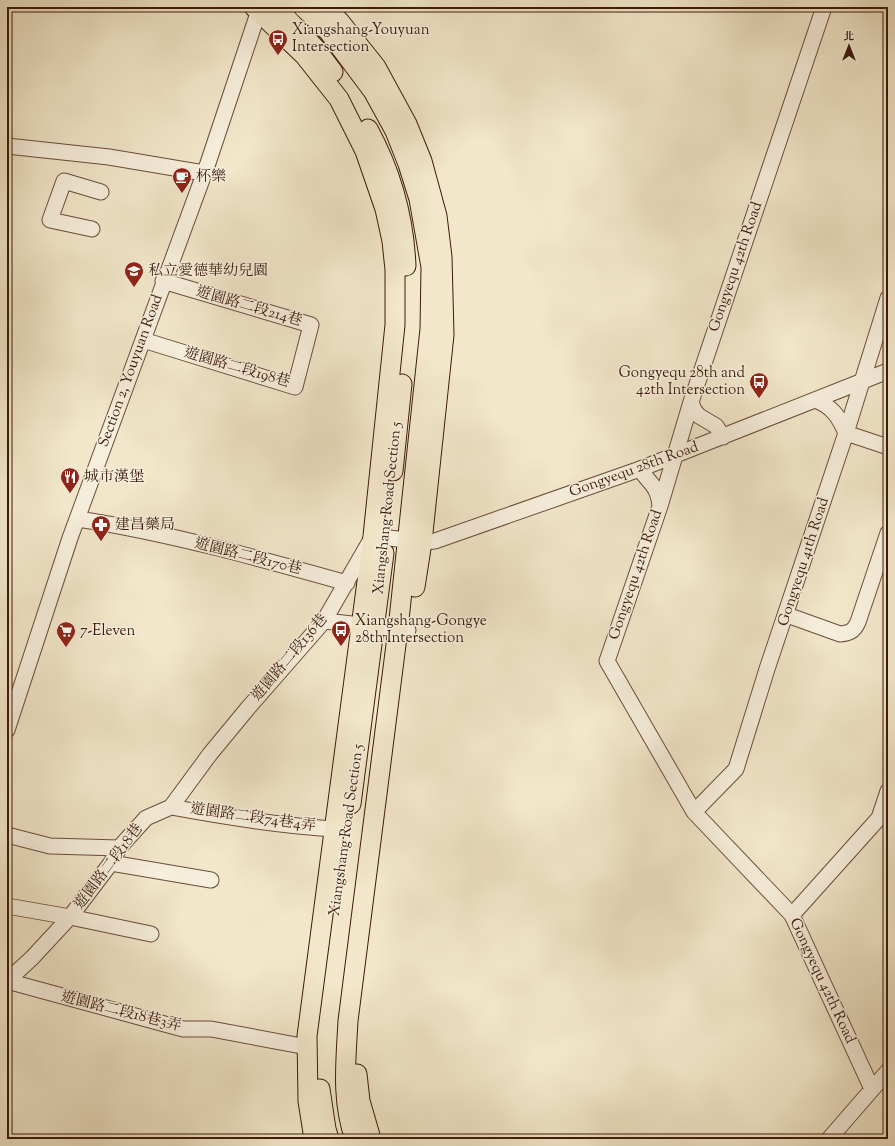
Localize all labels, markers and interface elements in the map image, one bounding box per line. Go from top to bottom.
place label: Xiangshang-Youyuan Intersection [292,20,430,58]
north arrow [829,26,869,66]
bus stop icon: Xiangshang-Youyuan Intersection [267,28,289,56]
text: 北 [844,29,855,45]
cafe icon: 杯樂 [171,166,193,194]
place label: 杯樂 [196,167,226,188]
street label: Gongyequ 42th Road [704,199,768,335]
school or university icon: 私立愛德華幼兒園 [123,260,145,288]
place label: 私立愛德華幼兒園 [148,261,268,282]
street label: 遊園路二段214巷 [193,282,305,332]
street label: Section 2, Youyuan Road [94,291,169,450]
street label: 遊園路二段198巷 [181,343,293,393]
place label: Gongyequ 28th and 42th Intersection [618,363,746,401]
bus stop icon: Gongyequ 28th and 42th Intersection [748,371,770,399]
street label: Xiangshang Road Section 5 [368,421,408,595]
street label: Gongyequ 28th Road [566,437,702,503]
restaurant icon: 城市漢堡 [59,466,81,494]
place label: 城市漢堡 [84,467,144,488]
street label: Gongyequ 41th Road [773,494,835,629]
street label: Gongyequ 42th Road [604,507,668,643]
pharmacy icon: 建昌藥局 [90,514,112,542]
place label: 建昌藥局 [115,515,175,536]
street label: 遊園路二段170巷 [192,533,304,581]
street label: 遊園路二段136巷 [247,610,333,706]
place label: Xiangshang-Gongye 28th Intersection [355,611,487,649]
bus stop icon: Xiangshang-Gongye 28th Intersection [330,619,352,647]
supermarket icon: 7-Eleven [55,620,77,648]
place label: 7-Eleven [80,621,136,642]
street label: Xiangshang Road Section 5 [325,743,369,917]
street label: 遊園路二段74巷4弄 [189,799,317,837]
street label: 遊園路二段18巷 [70,820,148,914]
street label: Gongyequ 42th Road [784,915,860,1048]
street label: 遊園路二段18巷3弄 [58,987,184,1037]

